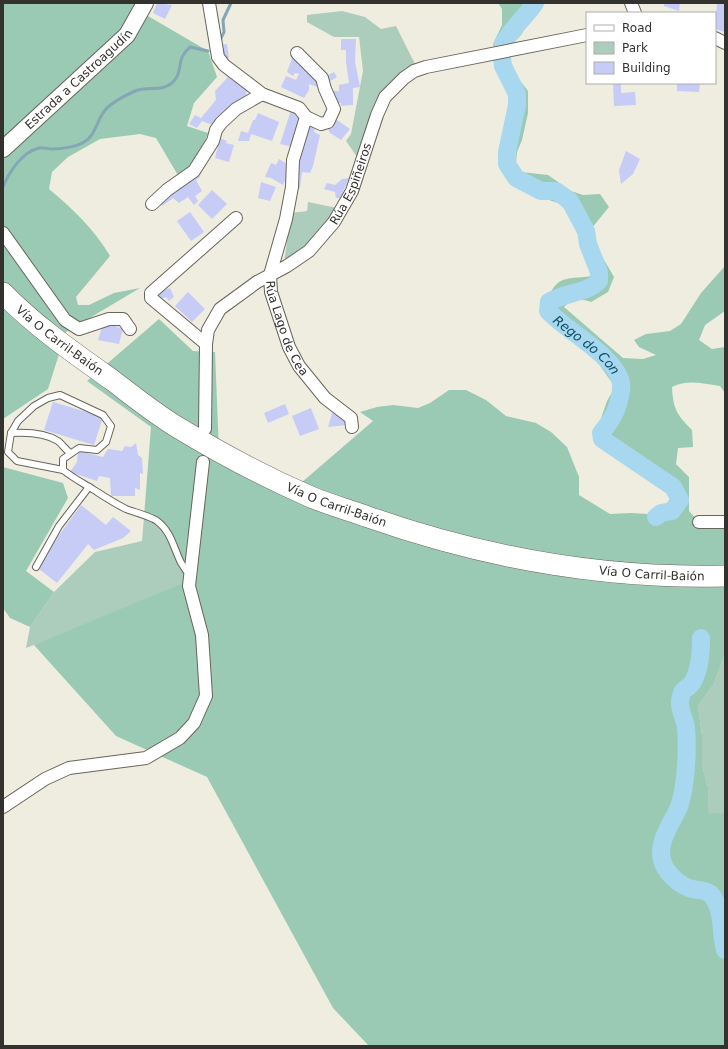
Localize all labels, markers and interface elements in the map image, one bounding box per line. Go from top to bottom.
legend [586,12,716,84]
text: Road [622,21,652,35]
street label: Estrada a Castroagudín [22,27,136,132]
text: Park [622,41,648,55]
text: Building [622,61,671,75]
street label: Rúa Espiñeiros [327,141,374,227]
street label: Rúa Lago de Cea [263,280,311,379]
street label: Vía O Carril-Baión [13,302,106,378]
water label: Rego do Con [550,312,623,377]
street label: Vía O Carril-Baión [284,480,389,530]
street label: Vía O Carril-Baión [598,563,705,583]

